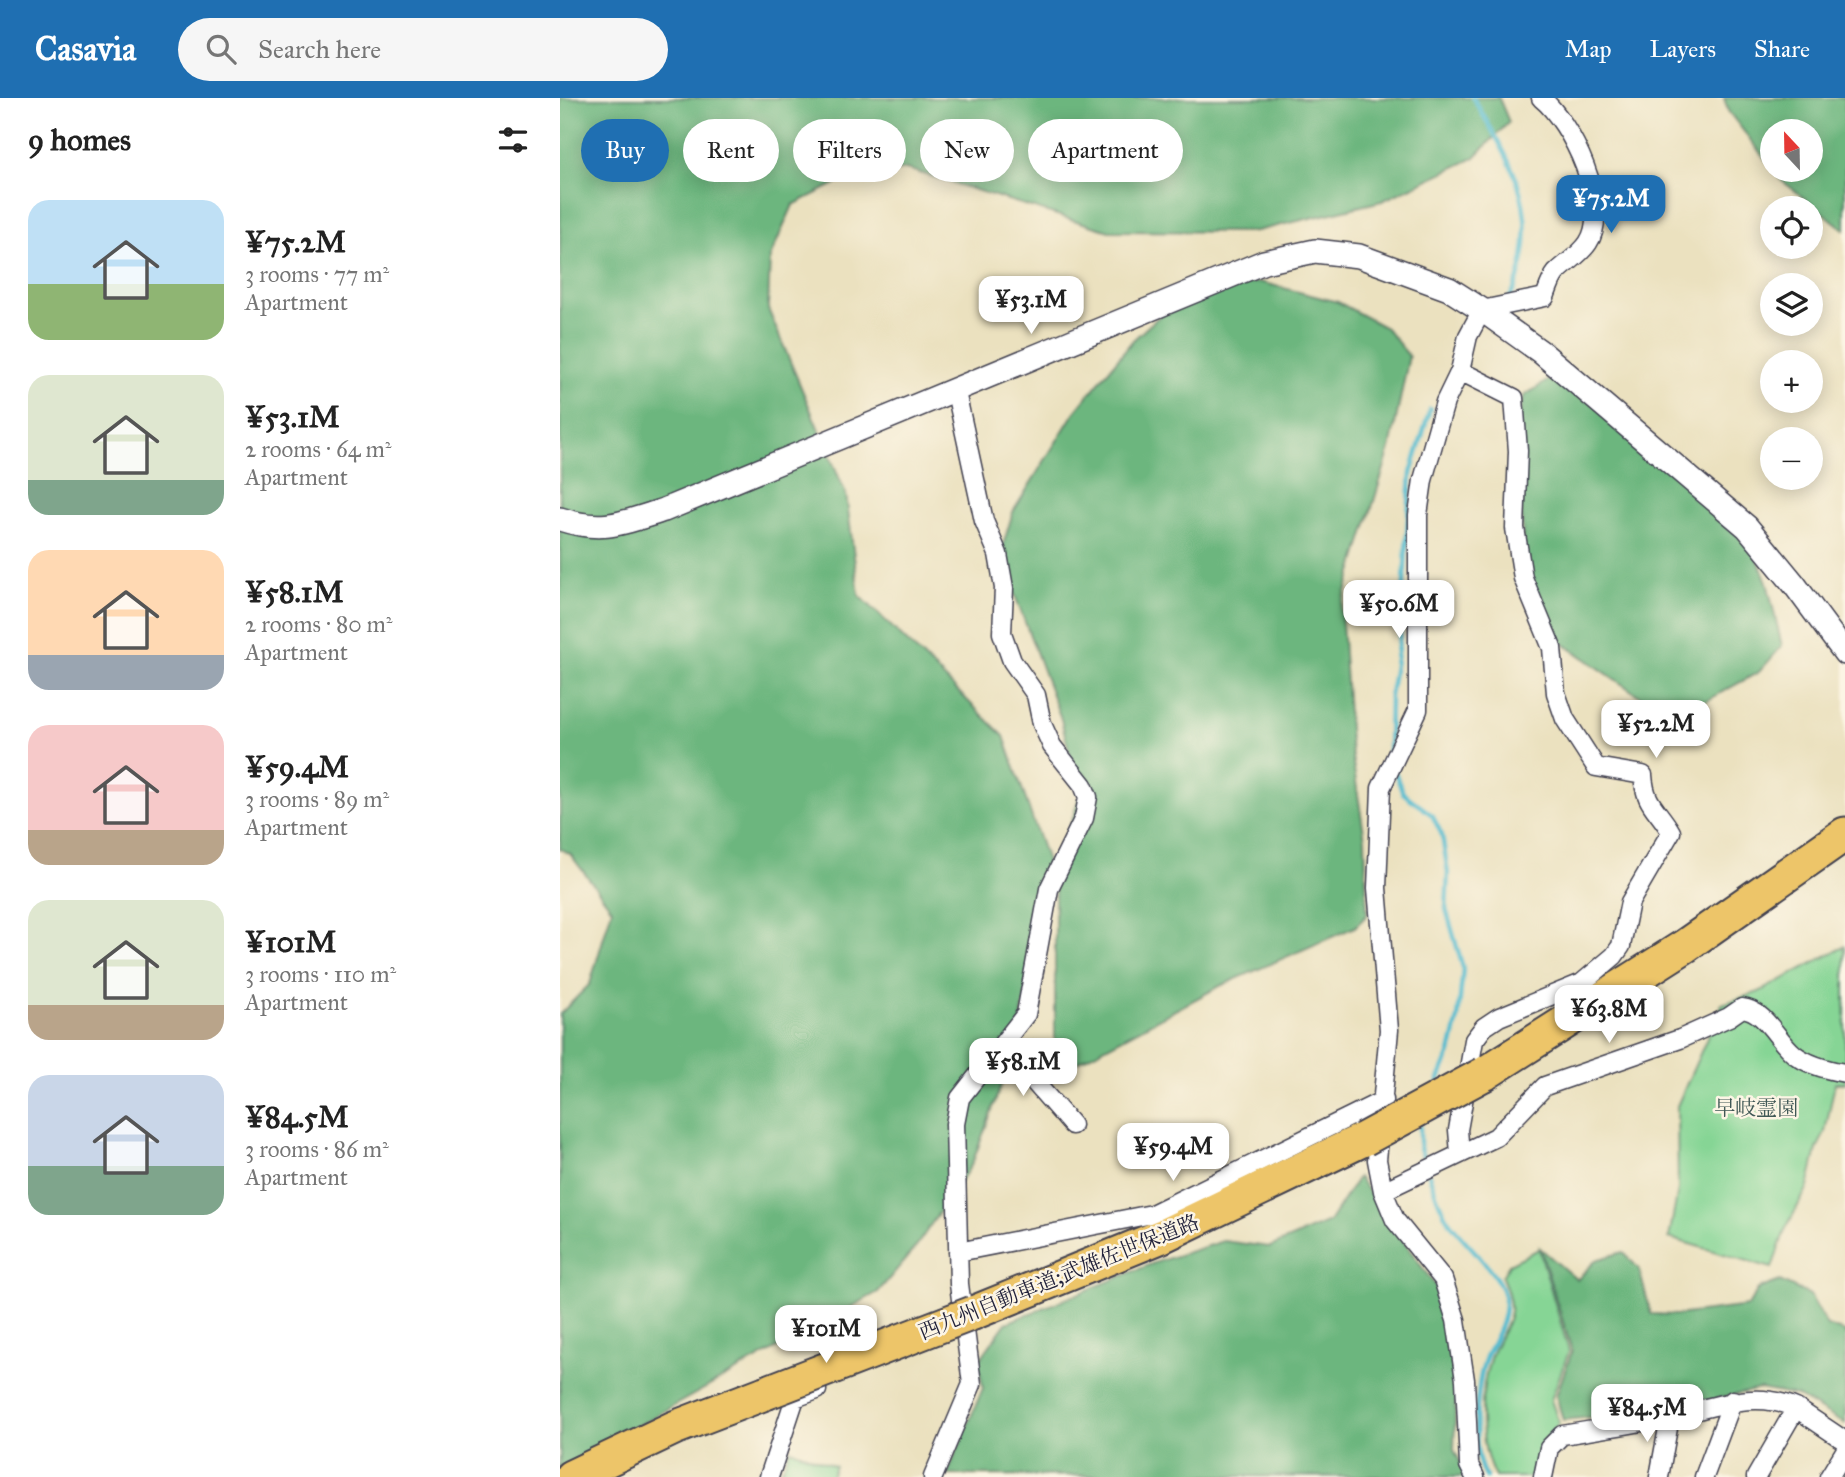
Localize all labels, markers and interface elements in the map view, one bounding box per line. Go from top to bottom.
search box [178,18,668,81]
text: Casavia [35,29,136,69]
icon: search [202,30,240,68]
text: Search here [258,33,381,65]
text: Map [1565,34,1612,64]
text: Layers [1650,34,1716,64]
text: Share [1754,34,1810,64]
chip: Buy [581,119,669,182]
chip: Rent [683,119,779,182]
chip: Filters [793,119,906,182]
chip: New [920,119,1014,182]
chip: Apartment [1028,119,1183,182]
north arrow [1760,119,1824,182]
map controls [1760,119,1823,490]
icon: filters [494,121,532,159]
text: 9 homes [28,122,131,158]
pin: ¥75.2M [1554,176,1668,235]
text: ¥75.2M [1572,184,1650,212]
button: locate [1760,196,1823,259]
text: ¥75.2M [245,224,346,260]
icon: home [84,228,168,312]
text: 3 rooms · 77 m² [245,260,389,288]
button: layers [1760,273,1823,336]
pin: ¥53.1M [974,276,1088,336]
text: ¥53.1M [995,285,1067,313]
text: Apartment [245,288,348,316]
button: + [1760,350,1823,413]
text: ¥53.1M [245,399,340,435]
icon: home [84,403,168,487]
button: − [1760,427,1823,490]
text: 2 rooms · 64 m² [245,435,391,463]
text: Apartment [245,463,348,491]
text: ¥58.1M [245,574,344,610]
icon: home [84,578,168,662]
pin: ¥50.6M [1342,580,1456,640]
text: ¥50.6M [1359,589,1439,617]
text: 2 rooms · 80 m² [245,610,392,638]
text: Apartment [245,638,348,666]
pin: ¥52.2M [1599,700,1713,760]
text: ¥52.2M [1617,709,1695,737]
text: ¥59.4M [245,749,349,785]
icon: home [84,753,168,837]
text: 3 rooms · 89 m² [245,785,389,813]
text: Apartment [245,813,348,841]
text: ¥101M [245,924,336,960]
icon: home [84,928,168,1012]
text: 3 rooms · 110 m² [245,960,396,988]
pin: ¥63.8M [1552,986,1666,1045]
text: Apartment [245,988,348,1016]
text: ¥63.8M [1571,994,1647,1022]
pin: ¥58.1M [966,1038,1080,1098]
text: ¥58.1M [985,1047,1061,1075]
park label: 早岐霊園 [1714,1095,1798,1121]
text: ¥84.5M [245,1099,349,1135]
icon: home [84,1103,168,1187]
pin: ¥59.4M [1116,1124,1230,1183]
text: ¥59.4M [1133,1132,1213,1160]
text: 3 rooms · 86 m² [245,1135,389,1163]
text: Apartment [245,1163,348,1191]
street label: 西九州自動車道;武雄佐世保道路 [915,1209,1203,1345]
pin: ¥101M [777,1306,875,1365]
text: ¥101M [791,1314,861,1342]
pin: ¥84.5M [1590,1384,1704,1444]
text: ¥84.5M [1607,1393,1687,1421]

